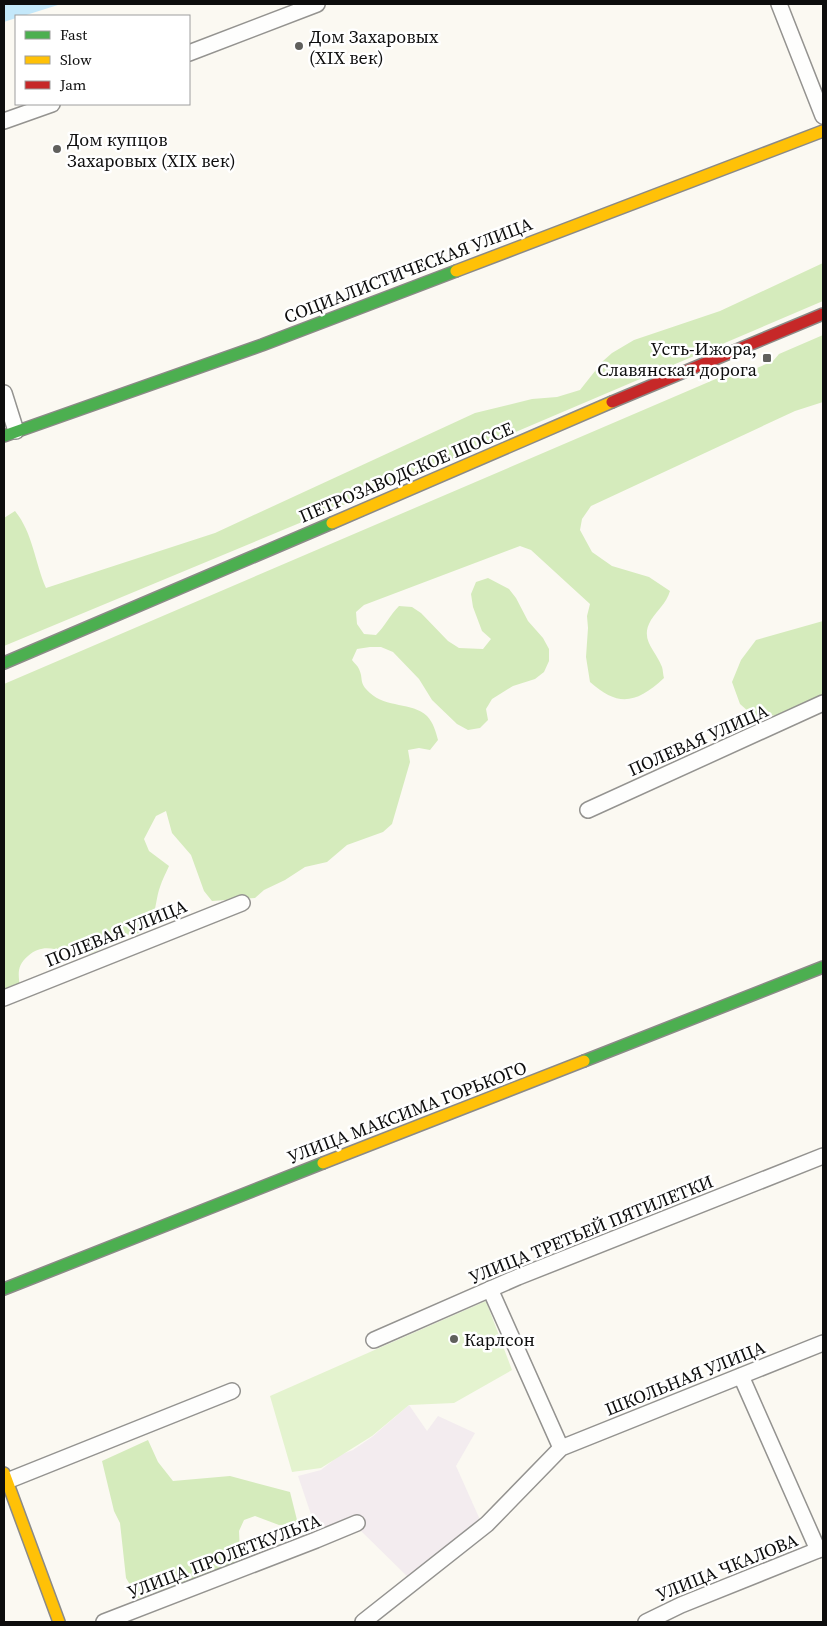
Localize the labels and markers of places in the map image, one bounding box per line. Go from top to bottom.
place label: Дом Захаровых (XIX век) [309,24,439,70]
marker: Дом Захаровых (XIX век) [293,40,305,52]
place label: Дом купцов Захаровых (XIX век) [67,127,236,173]
marker: Дом купцов Захаровых (XIX век) [51,143,63,155]
place label: Усть-Ижора, Славянская дорога [597,336,758,382]
marker: Усть-Ижора, Славянская дорога [761,352,773,364]
place label: Карлсон [464,1327,535,1352]
marker: Карлсон [448,1333,460,1345]

